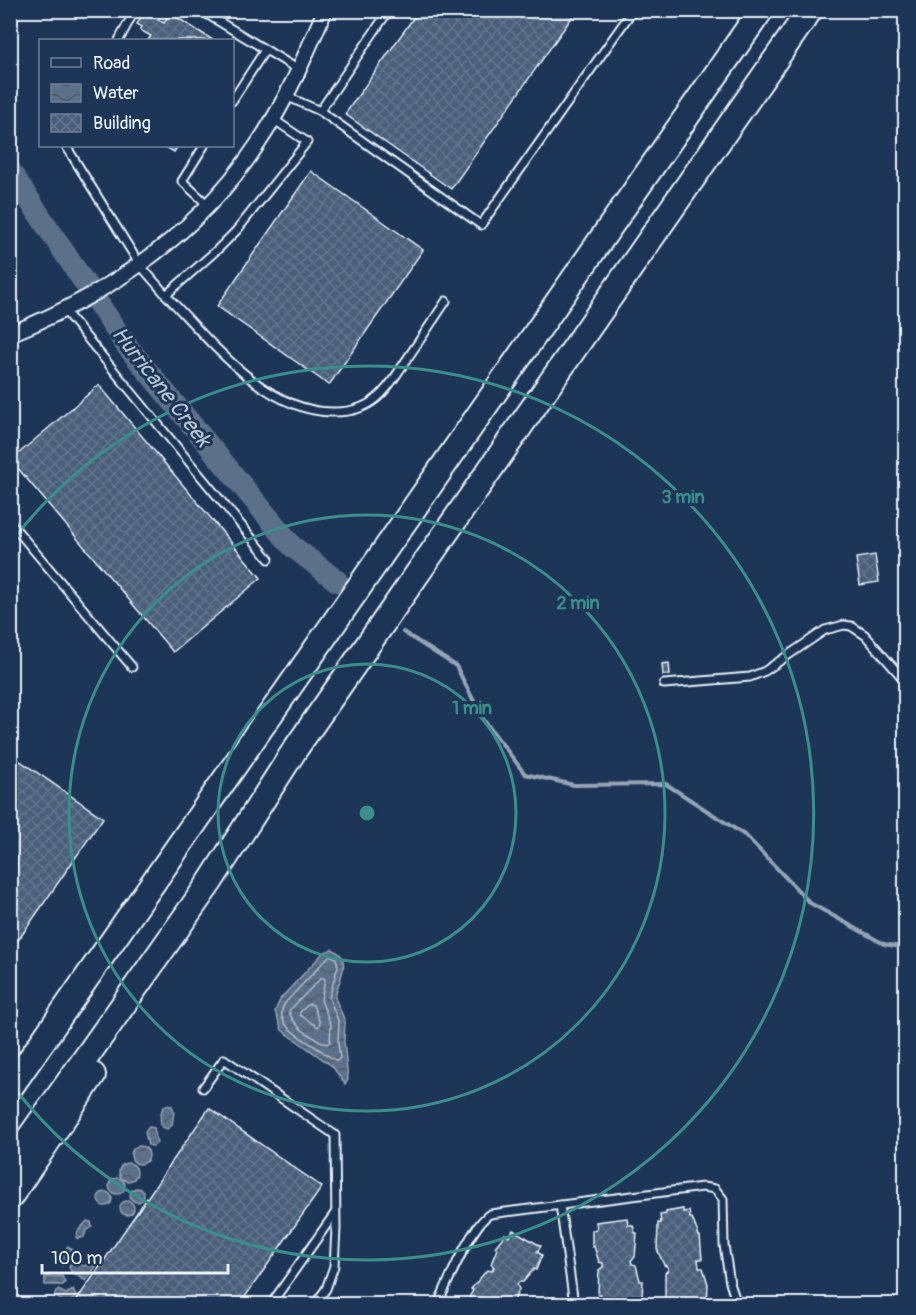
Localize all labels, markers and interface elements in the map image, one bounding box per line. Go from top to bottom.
legend [39,39,234,147]
text: Road [93,52,130,75]
text: Water [93,82,139,105]
text: Building [93,112,151,135]
water label: Hurricane Creek [105,321,218,454]
text: 3 min [661,486,705,509]
text: 2 min [556,592,600,615]
text: 1 min [452,697,492,720]
centre of rings [357,803,377,823]
scale bar [42,1237,228,1275]
text: 100 m [51,1247,103,1270]

